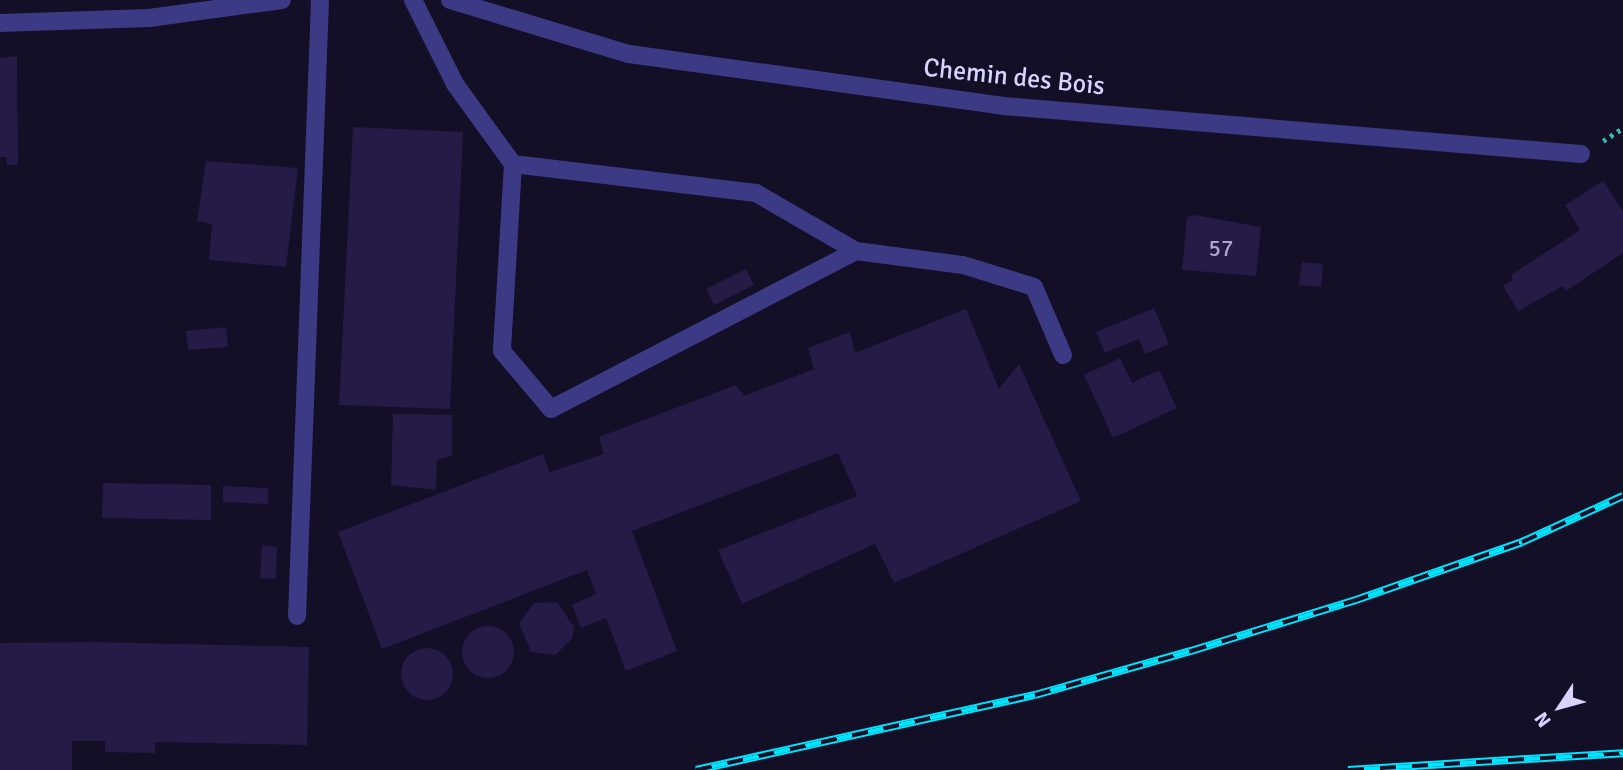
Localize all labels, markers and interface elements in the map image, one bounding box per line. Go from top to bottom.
street label: Chemin des Bois [922,53,1106,103]
house number: 57 [1209,235,1233,263]
north arrow [1525,672,1595,742]
text: N [1529,707,1557,732]

